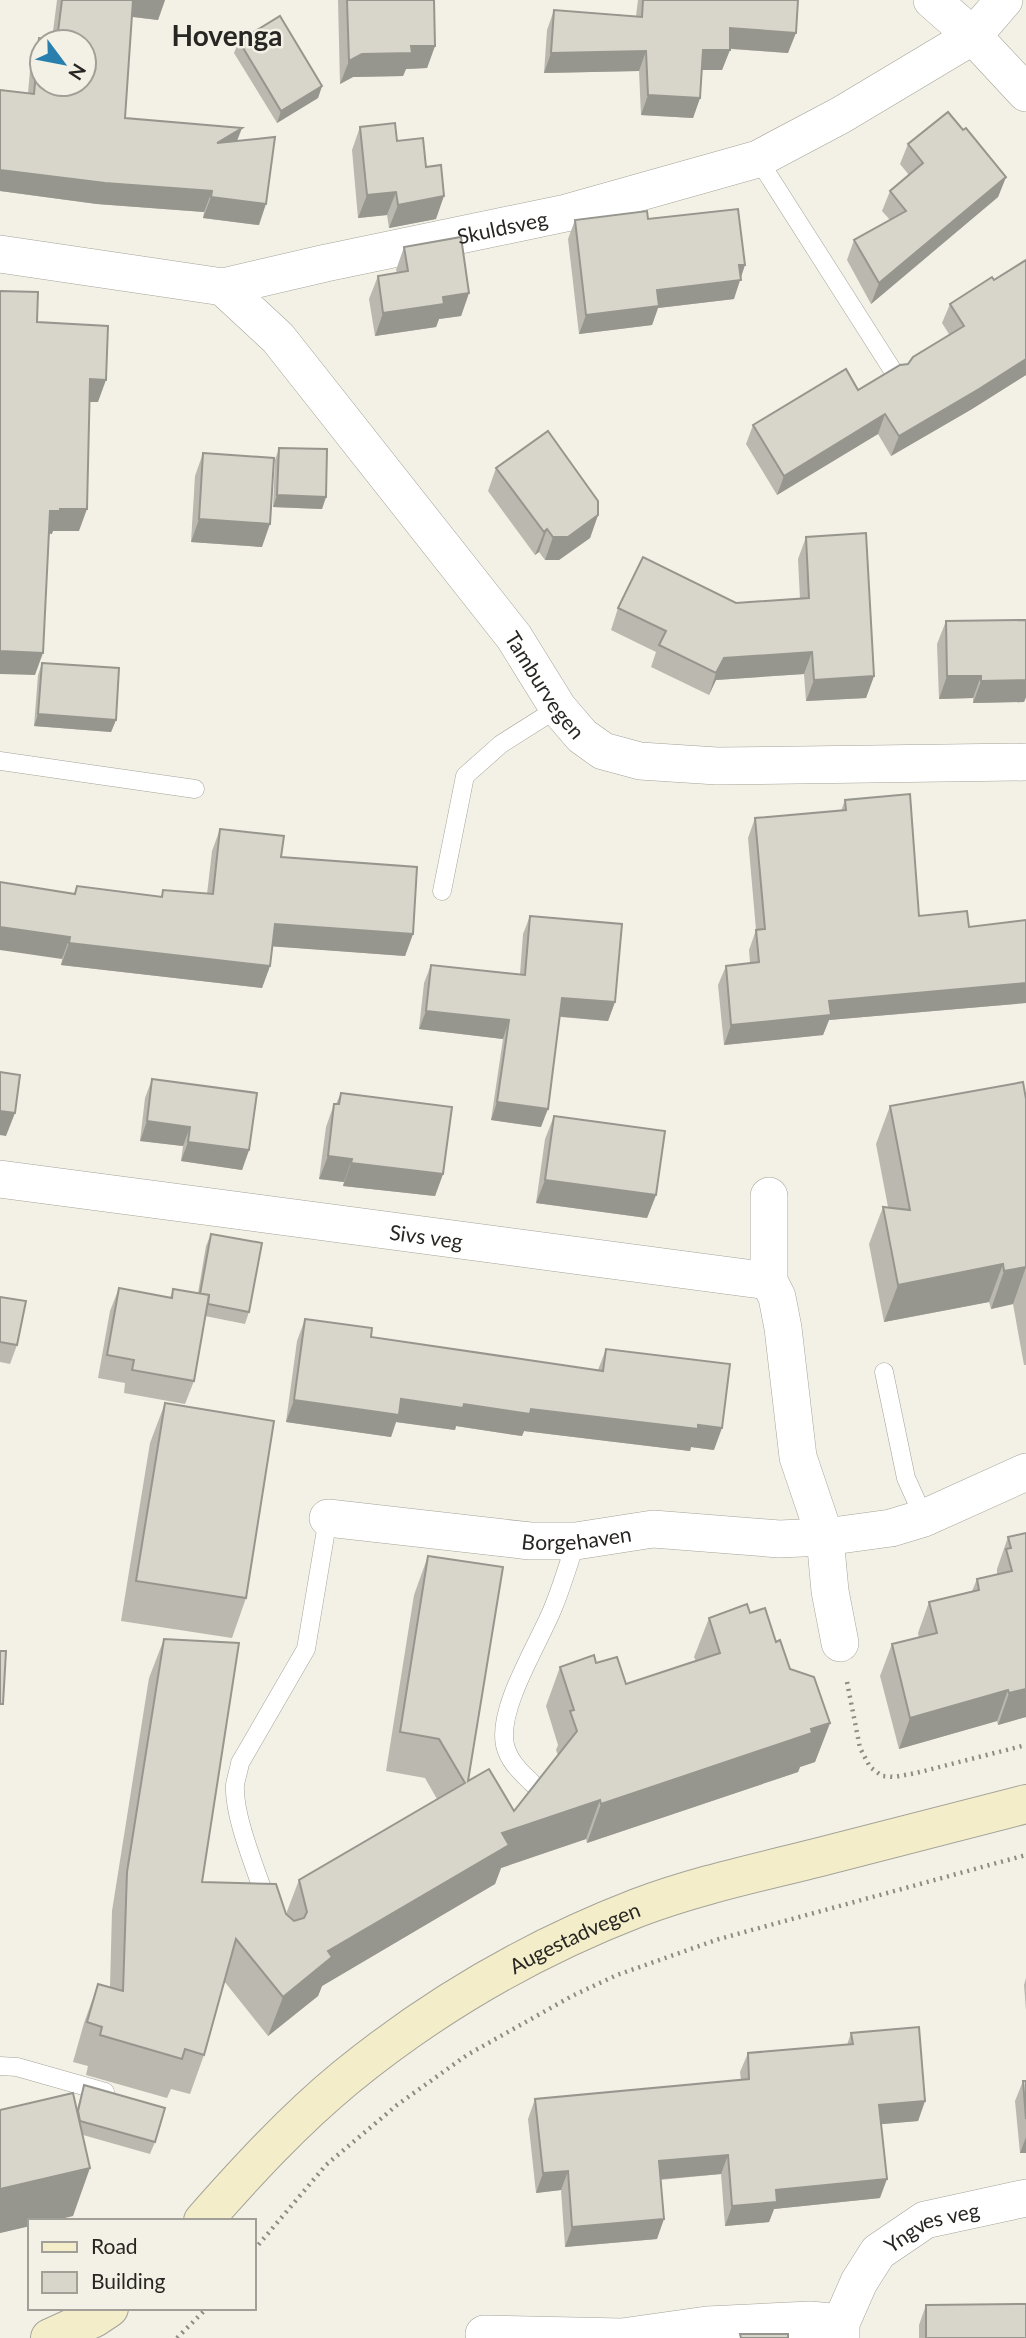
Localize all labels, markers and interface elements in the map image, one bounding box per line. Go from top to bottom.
district label: Hovenga [172,18,282,52]
north arrow [28,28,98,98]
text: N [64,60,91,85]
street label: Skuldsveg [455,205,550,248]
street label: Tamburvegen [501,626,591,743]
street label: Sivs veg [388,1218,464,1253]
street label: Borgehaven [520,1520,633,1554]
street label: Augestadvegen [504,1896,643,1978]
street label: Yngves veg [879,2196,981,2257]
legend [28,2219,256,2310]
text: Road [91,2233,138,2258]
text: Building [91,2268,166,2293]

